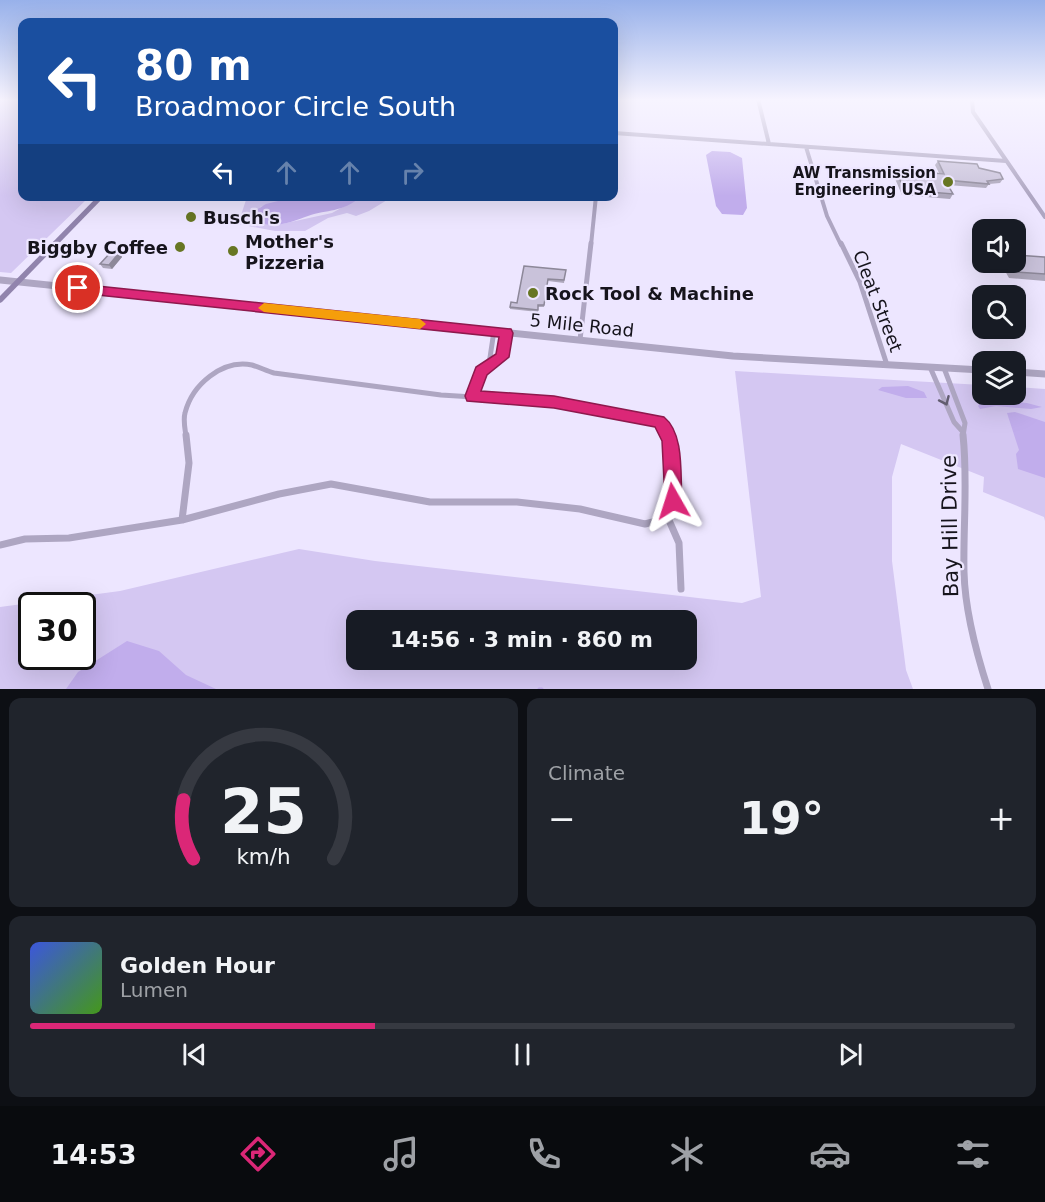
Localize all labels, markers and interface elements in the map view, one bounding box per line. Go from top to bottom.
text: 80 m [135,41,252,90]
icon: left [36,42,114,120]
text: Broadmoor Circle South [135,91,456,122]
icon: left [207,156,240,189]
icon: ahead [270,156,303,189]
icon: ahead [333,156,366,189]
icon: right [396,156,429,189]
place label: AW Transmission Engineering USA [793,164,936,199]
marker: AW Transmission Engineering USA [941,175,955,189]
place label: Busch's [203,207,280,228]
marker: Busch's [184,210,198,224]
map controls [972,219,1026,405]
button: sound [972,219,1026,273]
place label: Mother's Pizzeria [245,231,334,273]
place label: Biggby Coffee [27,237,168,258]
marker: Biggby Coffee [173,240,187,254]
marker: Mother's Pizzeria [226,244,240,258]
street label: Cleat Street [849,247,907,355]
pin [52,262,103,313]
icon: arrive [61,271,94,304]
place label: Rock Tool & Machine [545,283,754,304]
button: search [972,285,1026,339]
marker: Rock Tool & Machine [526,286,540,300]
street label: 5 Mile Road [529,309,635,341]
button: layers [972,351,1026,405]
one-way arrow [937,394,949,405]
street label: Bay Hill Drive [937,455,963,597]
position arrow [641,469,705,533]
speed limit sign: 30 [18,592,96,670]
text: 14:56 · 3 min · 860 m [390,627,653,652]
text: Climate [548,761,625,785]
text: 25 [220,775,307,848]
text: 19° [739,792,824,845]
text: − [548,799,576,838]
text: + [987,799,1015,838]
text: km/h [236,845,291,870]
text: Golden Hour [120,953,275,978]
text: Lumen [120,978,188,1002]
icon: previous [178,1038,211,1071]
icon: pause [506,1038,539,1071]
icon: next [834,1038,867,1071]
icon: directions [237,1133,279,1175]
icon: music [380,1133,422,1175]
icon: phone [523,1133,565,1175]
icon: climate [666,1133,708,1175]
icon: car [809,1133,851,1175]
icon: filters [952,1133,994,1175]
text: 14:53 [51,1139,136,1170]

